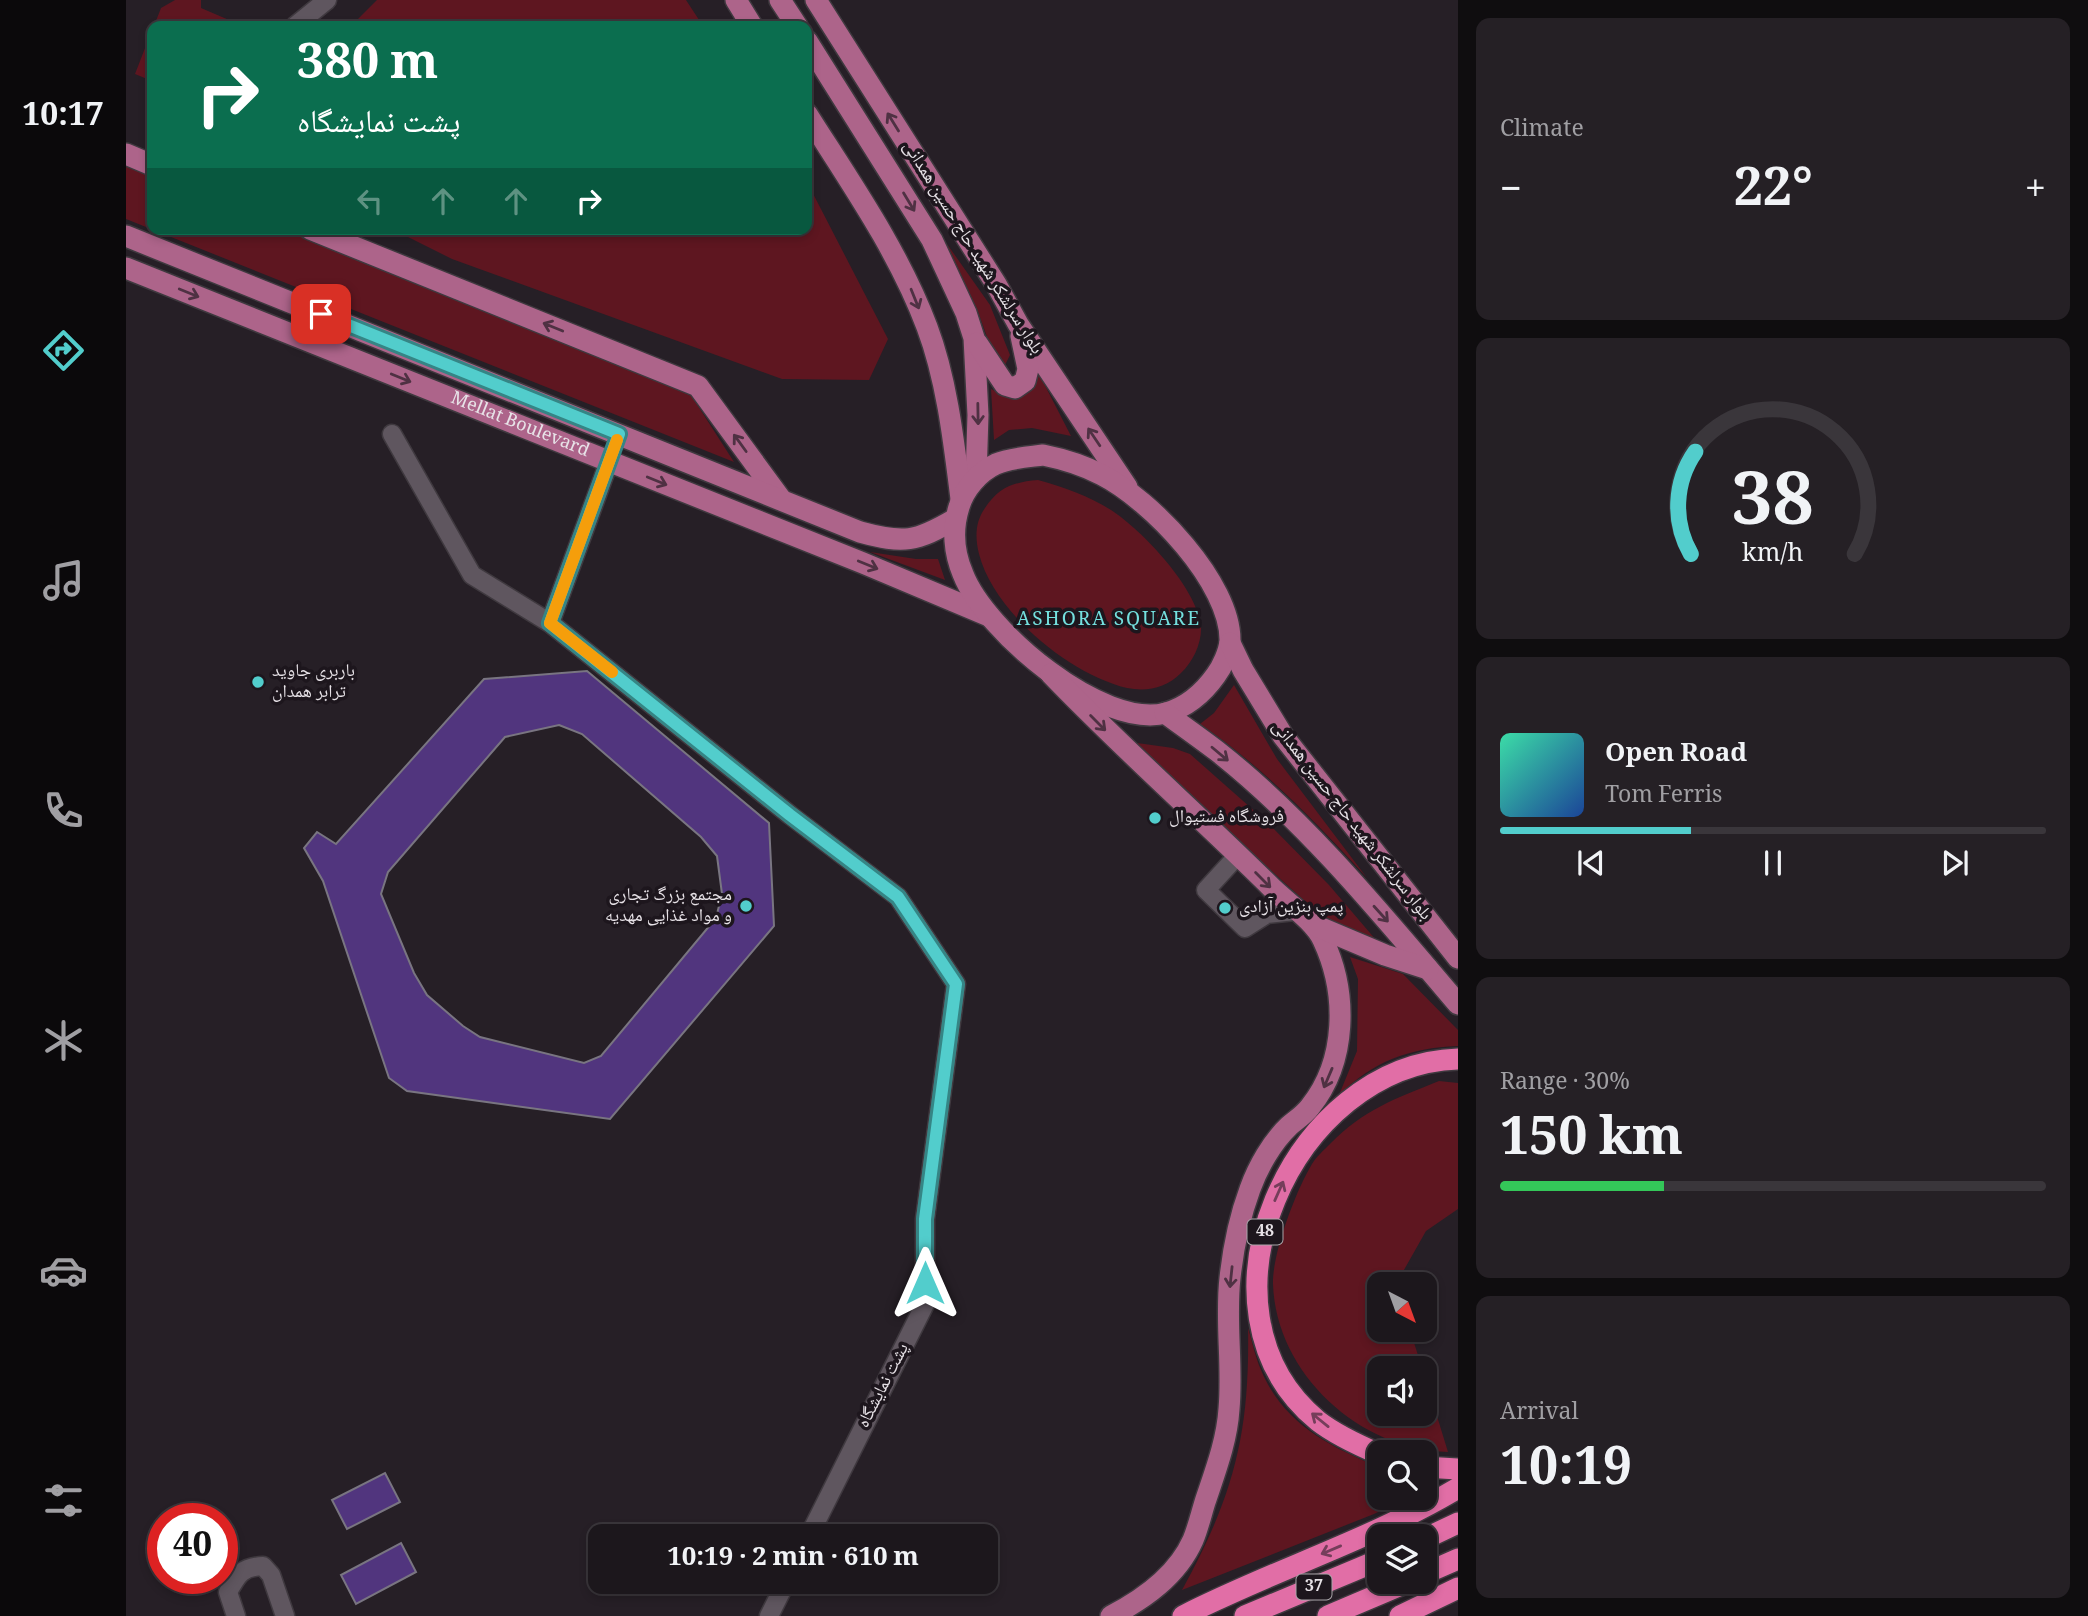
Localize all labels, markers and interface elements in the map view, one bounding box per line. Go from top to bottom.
text: 380 m [297,26,438,109]
icon: right [182,49,273,140]
text: 10:17 [22,91,104,145]
text: پشت نمایشگاه [297,98,461,152]
text: Climate [1500,111,1584,151]
one-way arrow [885,112,899,132]
street label: بلوار سرلشکر شهید حاج حسین همدانی [894,135,1050,361]
text: 22° [1734,149,1813,238]
text: − [1500,161,1522,226]
text: + [2025,161,2046,226]
icon: left [351,182,389,220]
icon: ahead [424,182,462,220]
icon: ahead [497,182,535,220]
icon: right [570,182,608,220]
one-way arrow [902,192,916,212]
pin [291,284,351,344]
one-way arrow [178,288,200,301]
one-way arrow [910,288,923,309]
icon: arrive [302,295,340,333]
one-way arrow [542,320,564,333]
icon: directions [39,326,88,375]
one-way arrow [389,372,411,385]
street label: Mellat Boulevard [446,384,594,467]
one-way arrow [971,403,984,426]
one-way arrow [1087,428,1101,448]
one-way arrow [733,434,747,453]
text: 38 [1732,447,1814,571]
one-way arrow [646,475,668,488]
text: km/h [1742,534,1804,577]
icon: music [39,556,88,605]
one-way arrow [857,560,879,573]
district label: ASHORA SQUARE [1017,605,1201,637]
place label: باربری جاوید ترابر همدان [272,657,355,708]
marker: باربری جاوید ترابر همدان [250,674,266,690]
one-way arrow [1090,714,1107,731]
street label: بلوار سرلشکر شهید حاج حسین همدانی [1263,714,1439,928]
text: Open Road [1605,733,1747,777]
one-way arrow [1210,746,1228,762]
text: Tom Ferris [1605,777,1722,817]
icon: phone [39,786,88,835]
place label: فروشگاه فستیوال [1169,803,1284,833]
marker: فروشگاه فستیوال [1147,810,1163,826]
icon: previous [1572,844,1610,882]
icon: pause [1754,844,1792,882]
icon: next [1936,844,1974,882]
one-way arrow [1255,871,1272,888]
place label: مجتمع بزرگ تجاری و مواد غذایی مهدیه [605,881,732,932]
place label: پمپ بنزین آزادی [1239,893,1344,923]
marker: مجتمع بزرگ تجاری و مواد غذایی مهدیه [738,898,754,914]
marker: پمپ بنزین آزادی [1217,900,1233,916]
one-way arrow [1373,905,1389,923]
icon: climate [39,1016,88,1065]
text: Range · 30% [1500,1064,1630,1104]
one-way arrow [1321,1066,1334,1088]
text: 150 km [1500,1098,1683,1187]
one-way arrow [1273,1181,1286,1202]
road number: 48 [1248,1220,1282,1244]
icon: car [39,1246,88,1295]
position arrow [888,1246,962,1320]
one-way arrow [1225,1265,1238,1288]
north arrow [1367,1272,1437,1342]
map controls [1367,1272,1437,1594]
street label: پشت نمایشگاه [850,1338,918,1434]
button: sound [1367,1356,1437,1426]
text: Arrival [1500,1394,1579,1434]
one-way arrow [1311,1413,1329,1428]
text: 10:19 [1500,1428,1632,1517]
button: search [1367,1440,1437,1510]
icon: filters [39,1476,88,1525]
speed limit sign: 40 [147,1503,238,1594]
button: layers [1367,1524,1437,1594]
text: 10:19 · 2 min · 610 m [667,1537,919,1581]
one-way arrow [1320,1544,1342,1557]
road number: 37 [1296,1574,1332,1600]

